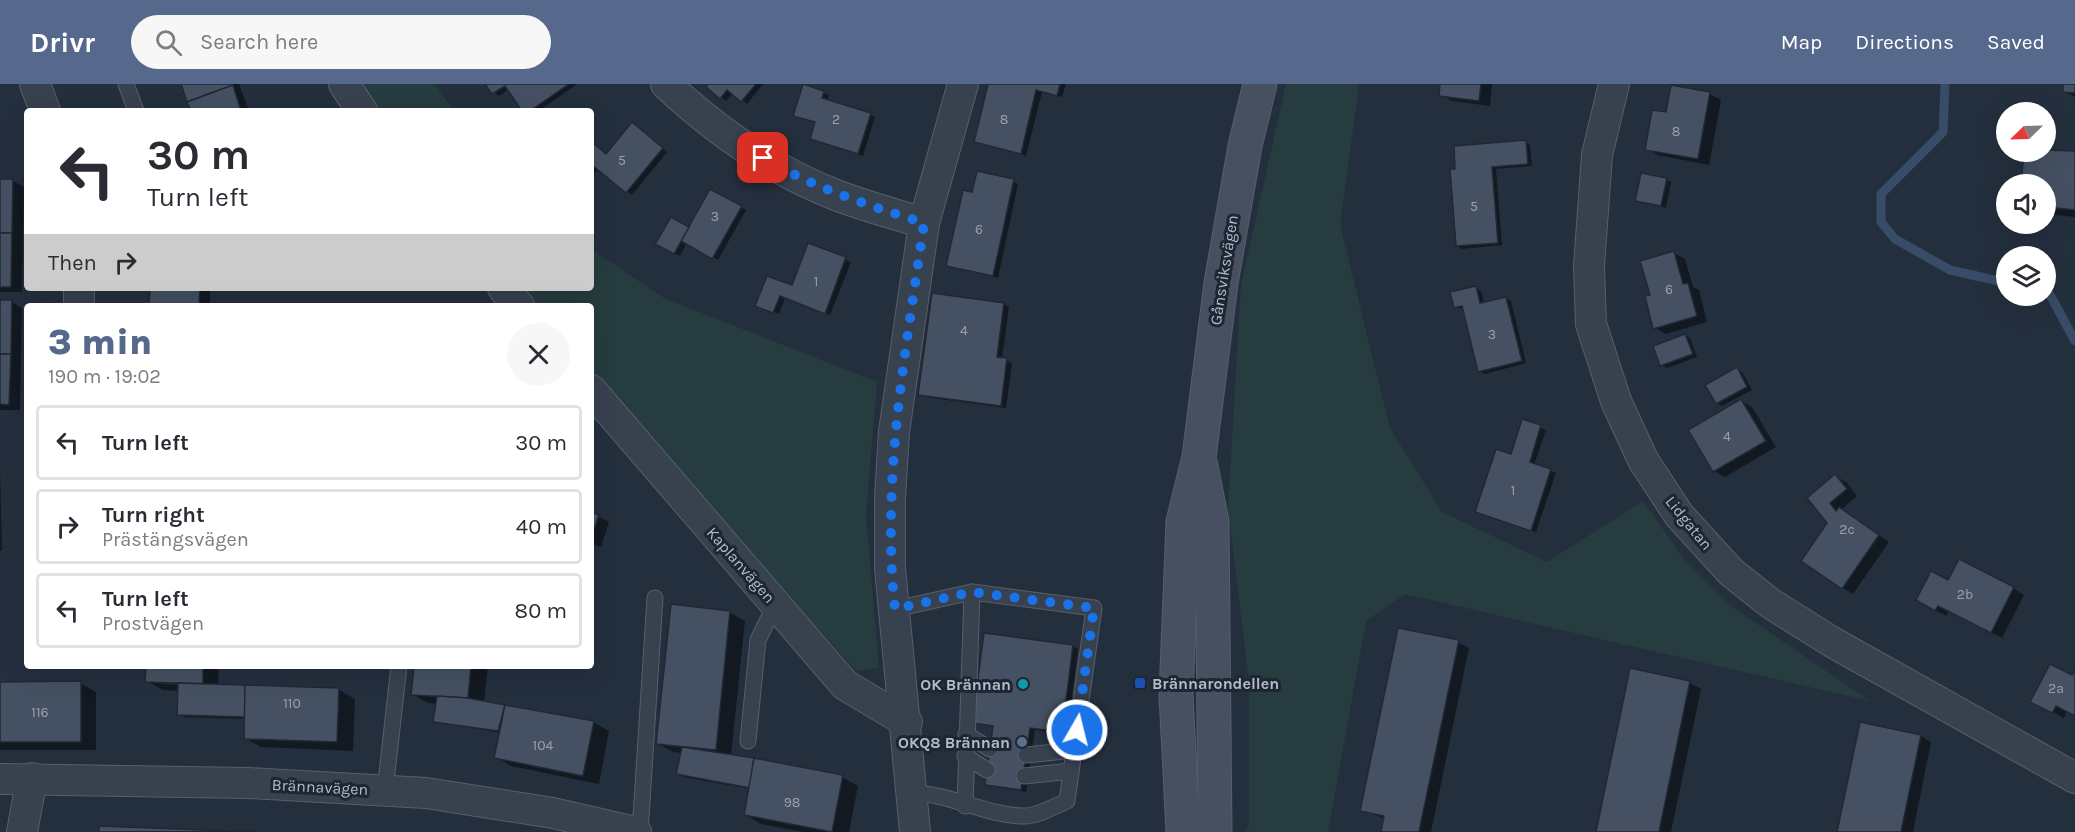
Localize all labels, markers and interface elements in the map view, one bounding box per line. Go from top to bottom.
search box [131,15,551,69]
text: Drivr [30,26,95,59]
icon: search [152,26,185,59]
text: Search here [200,29,318,55]
text: Map [1781,30,1822,54]
text: Directions [1855,30,1954,54]
text: Saved [1987,30,2045,54]
north arrow [1996,102,2056,162]
map controls [1996,102,2056,306]
house number: 2 [832,111,840,128]
house number: 8 [1000,111,1008,128]
house number: 8 [1672,123,1680,140]
text: 30 m [147,130,250,180]
icon: left [48,132,126,210]
pin [737,132,788,183]
icon: arrive [746,141,779,174]
house number: 5 [618,152,626,169]
button: sound [1996,174,2056,234]
text: Turn left [147,181,248,213]
house number: 5 [1470,198,1478,215]
house number: 3 [711,208,719,225]
street label: Gånsviksvägen [1206,214,1242,326]
house number: 6 [975,221,983,238]
icon: right [109,246,142,279]
button: layers [1996,246,2056,306]
text: Then [48,250,97,276]
house number: 1 [814,273,818,290]
house number: 6 [1665,281,1673,298]
text: 3 min [48,321,152,363]
house number: 4 [960,322,968,339]
button: close [507,323,570,386]
house number: 3 [1488,326,1496,343]
text: 190 m · 19:02 [48,365,161,388]
icon: left [51,426,84,459]
house number: 4 [1723,428,1731,445]
text: Turn left [102,430,189,456]
text: 30 m [515,430,567,456]
house number: 1 [1511,482,1515,499]
street label: Lidgatan [1661,492,1717,554]
text: Turn right [102,502,205,528]
icon: right [51,510,84,543]
text: 40 m [516,514,567,540]
house number: 2c [1839,521,1855,538]
street label: Kaplanvägen [703,523,779,607]
text: Prästängsvägen [102,528,249,551]
text: Turn left [102,586,189,612]
house number: 2b [1957,586,1973,603]
icon: left [51,594,84,627]
text: 80 m [515,598,567,624]
text: Prostvägen [102,612,204,635]
place label: Brännarondellen [1152,674,1279,693]
place label: OK Brännan [920,675,1011,694]
marker: Brännarondellen [1133,676,1147,690]
marker: OK Brännan [1016,677,1030,691]
house number: 2a [2048,680,2064,697]
house number: 110 [283,695,301,712]
position arrow [1045,698,1109,762]
house number: 116 [31,704,49,721]
place label: OKQ8 Brännan [898,733,1010,752]
marker: OKQ8 Brännan [1015,735,1029,749]
house number: 104 [533,737,554,754]
street label: Brännavägen [271,775,369,799]
house number: 98 [784,794,800,811]

